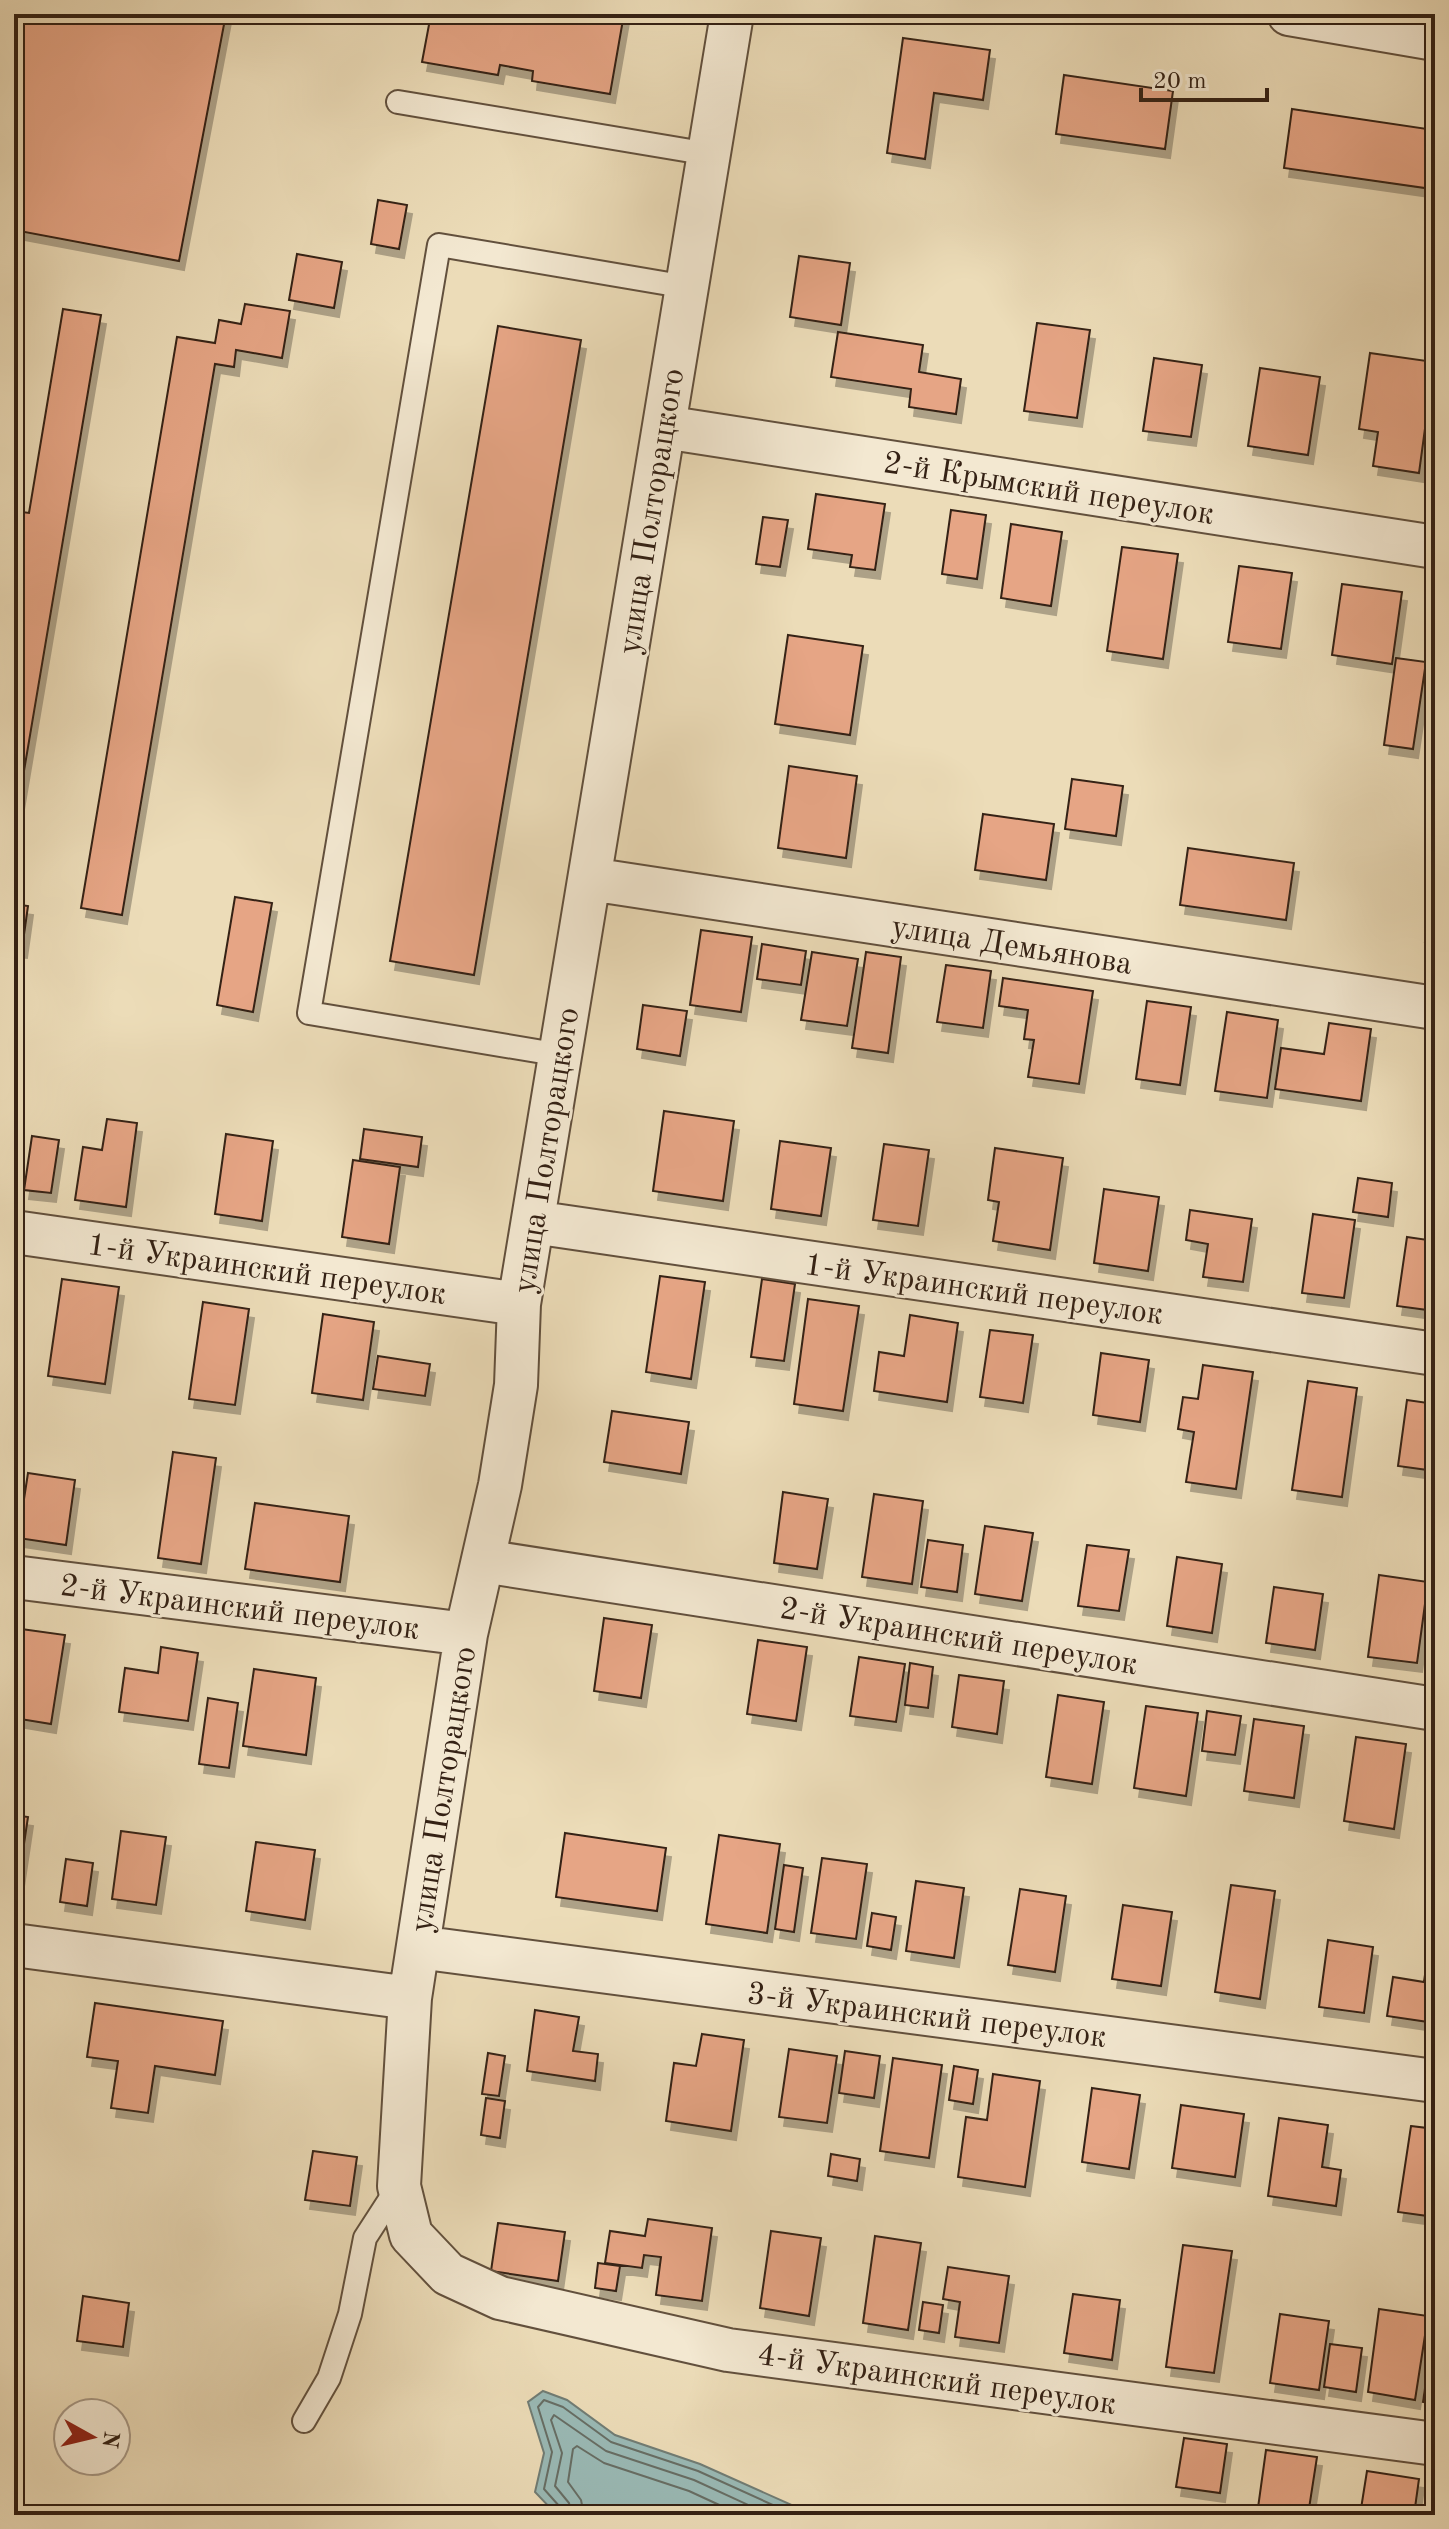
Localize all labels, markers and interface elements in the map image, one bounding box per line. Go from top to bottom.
scale bar [1141,52,1267,102]
text: 20 m [1153,70,1207,94]
street label: улица Полторацкого [615,366,691,657]
street label: 2-й Крымский переулок [881,448,1216,532]
street label: улица Демьянова [889,912,1135,982]
street label: улица Полторацкого [510,1005,586,1296]
street label: 1-й Украинский переулок [85,1230,448,1312]
street label: 1-й Украинский переулок [802,1250,1165,1332]
street label: 2-й Украинский переулок [58,1571,421,1647]
street label: 2-й Украинский переулок [777,1594,1140,1682]
street label: улица Полторацкого [407,1644,483,1935]
street label: 3-й Украинский переулок [745,1979,1108,2055]
street label: 4-й Украинский переулок [755,2340,1118,2422]
north arrow [52,2397,132,2477]
text: N [98,2430,122,2450]

